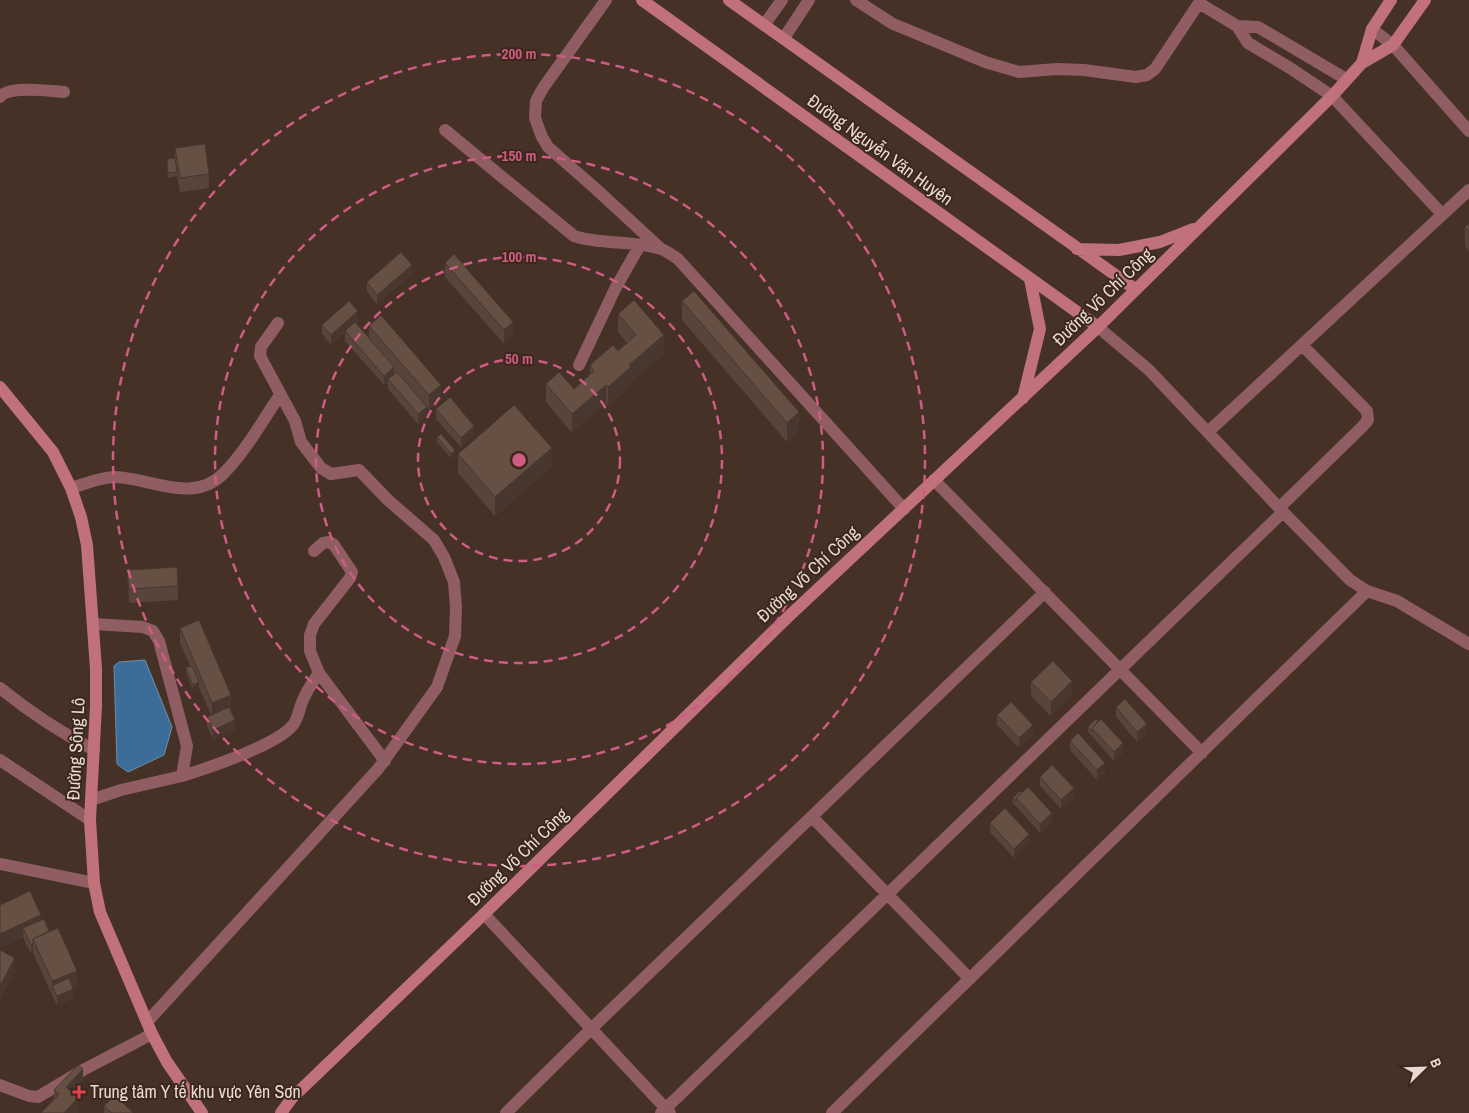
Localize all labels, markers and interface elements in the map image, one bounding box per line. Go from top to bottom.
text: 200 m [502,43,536,64]
street label: Đường Nguyễn Văn Huyên [802,88,958,211]
text: 150 m [502,145,536,166]
street label: Đường Võ Chí Công [1047,241,1159,351]
text: 100 m [502,246,536,267]
text: 50 m [505,348,533,369]
centre of rings [510,451,528,469]
street label: Đường Võ Chí Công [751,519,865,628]
street label: Đường Sông Lô [60,697,91,801]
street label: Đường Võ Chí Công [462,801,574,911]
north arrow [1399,1043,1449,1093]
text: B [1426,1056,1446,1070]
place label: Trung tâm Y tế khu vực Yên Sơn [90,1079,301,1104]
marker: Trung tâm Y tế khu vực Yên Sơn [72,1085,86,1099]

